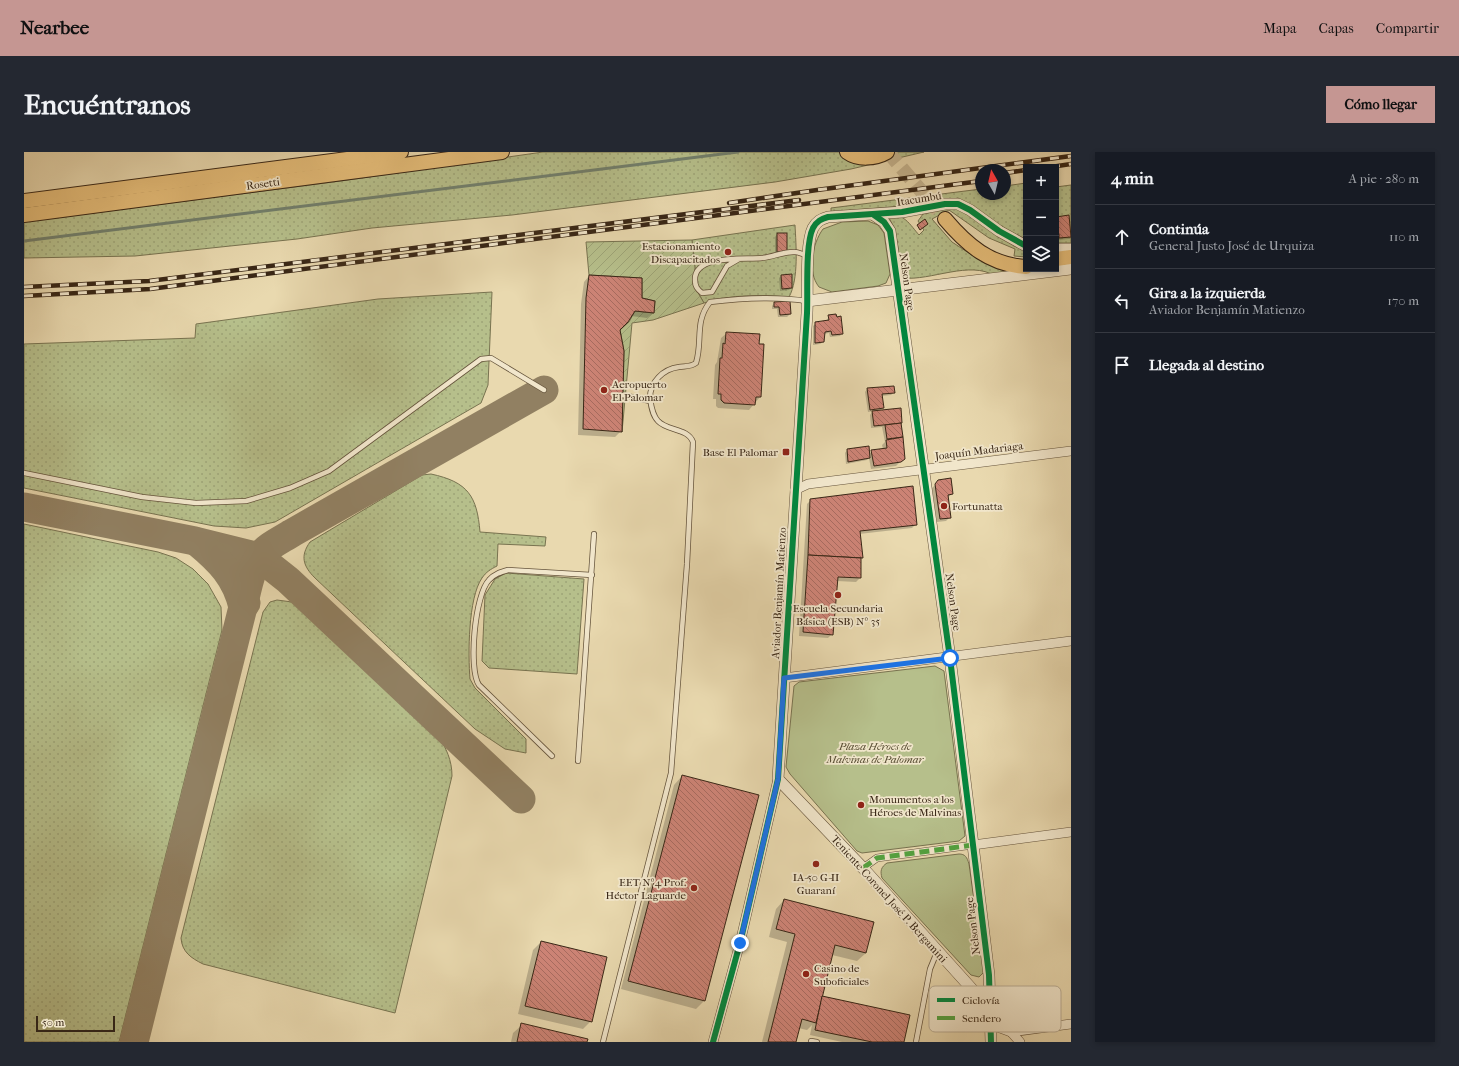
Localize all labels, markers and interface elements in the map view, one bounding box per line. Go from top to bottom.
text: Nearbee [20,17,89,39]
text: Mapa [1263,20,1297,37]
text: Capas [1319,20,1354,37]
text: Compartir [1376,20,1439,37]
button: Cómo llegar [1326,86,1435,123]
text: Encuéntranos [24,88,191,121]
north arrow [975,164,1011,200]
map controls [1023,164,1059,272]
button: + [1023,164,1059,200]
text: 4 min [1111,168,1154,188]
text: A pie · 280 m [1348,171,1419,186]
street label: Rosetti [245,175,281,193]
street label: Itacumbú [896,189,943,209]
button: − [1023,200,1059,236]
text: Continúa [1149,220,1209,238]
icon: ahead [1111,226,1133,248]
text: 110 m [1389,229,1419,244]
button: layers [1023,236,1059,272]
text: General Justo José de Urquiza [1149,238,1314,253]
place label: Estacionamiento Discapacitados [642,240,720,266]
marker: Estacionamiento Discapacitados [723,247,733,257]
street label: Nelson Page [897,252,918,312]
text: Gira a la izquierda [1149,284,1265,302]
icon: left [1111,290,1133,312]
text: 170 m [1387,293,1419,308]
text: Aviador Benjamín Matienzo [1149,302,1305,317]
icon: arrive [1111,354,1133,376]
text: Llegada al destino [1149,356,1264,374]
place label: Aeropuerto El Palomar [611,378,667,404]
marker: Aeropuerto El Palomar [599,385,609,395]
street label: Joaquín Madariaga [933,439,1025,463]
place label: Base El Palomar [703,446,778,459]
marker: Base El Palomar [781,447,791,457]
place label: Fortunatta [952,500,1004,513]
marker: Fortunatta [939,501,949,511]
street label: Aviador Benjamín Matienzo [769,526,789,660]
street label: Nelson Page [943,572,964,632]
marker: Escuela Secundaria Básica (ESB) Nº 35 [833,590,843,600]
place label: Escuela Secundaria Básica (ESB) Nº 35 [793,602,884,628]
route start [941,649,959,667]
park label: Plaza Héroes de Malvinas de Palomar [826,740,924,766]
place label: Monumentos a los Héroes de Malvinas [869,793,961,819]
marker: Monumentos a los Héroes de Malvinas [856,800,866,810]
street label: Teniente Coronel José P. Bergamini [828,833,950,966]
marker: IA-50 G-II Guaraní [811,859,821,869]
place label: IA-50 G-II Guaraní [793,871,840,897]
place label: EET Nº4 Prof. Héctor Laguarde [606,876,687,902]
marker: EET Nº4 Prof. Héctor Laguarde [689,883,699,893]
street label: Nelson Page [963,896,983,955]
route end [731,934,749,952]
place label: Casino de Suboficiales [814,962,869,988]
marker: Casino de Suboficiales [801,969,811,979]
legend [929,986,1061,1032]
text: Ciclovía [962,994,1000,1007]
text: Sendero [962,1012,1001,1025]
scale bar [36,1014,115,1033]
text: 50 m [42,1016,64,1029]

